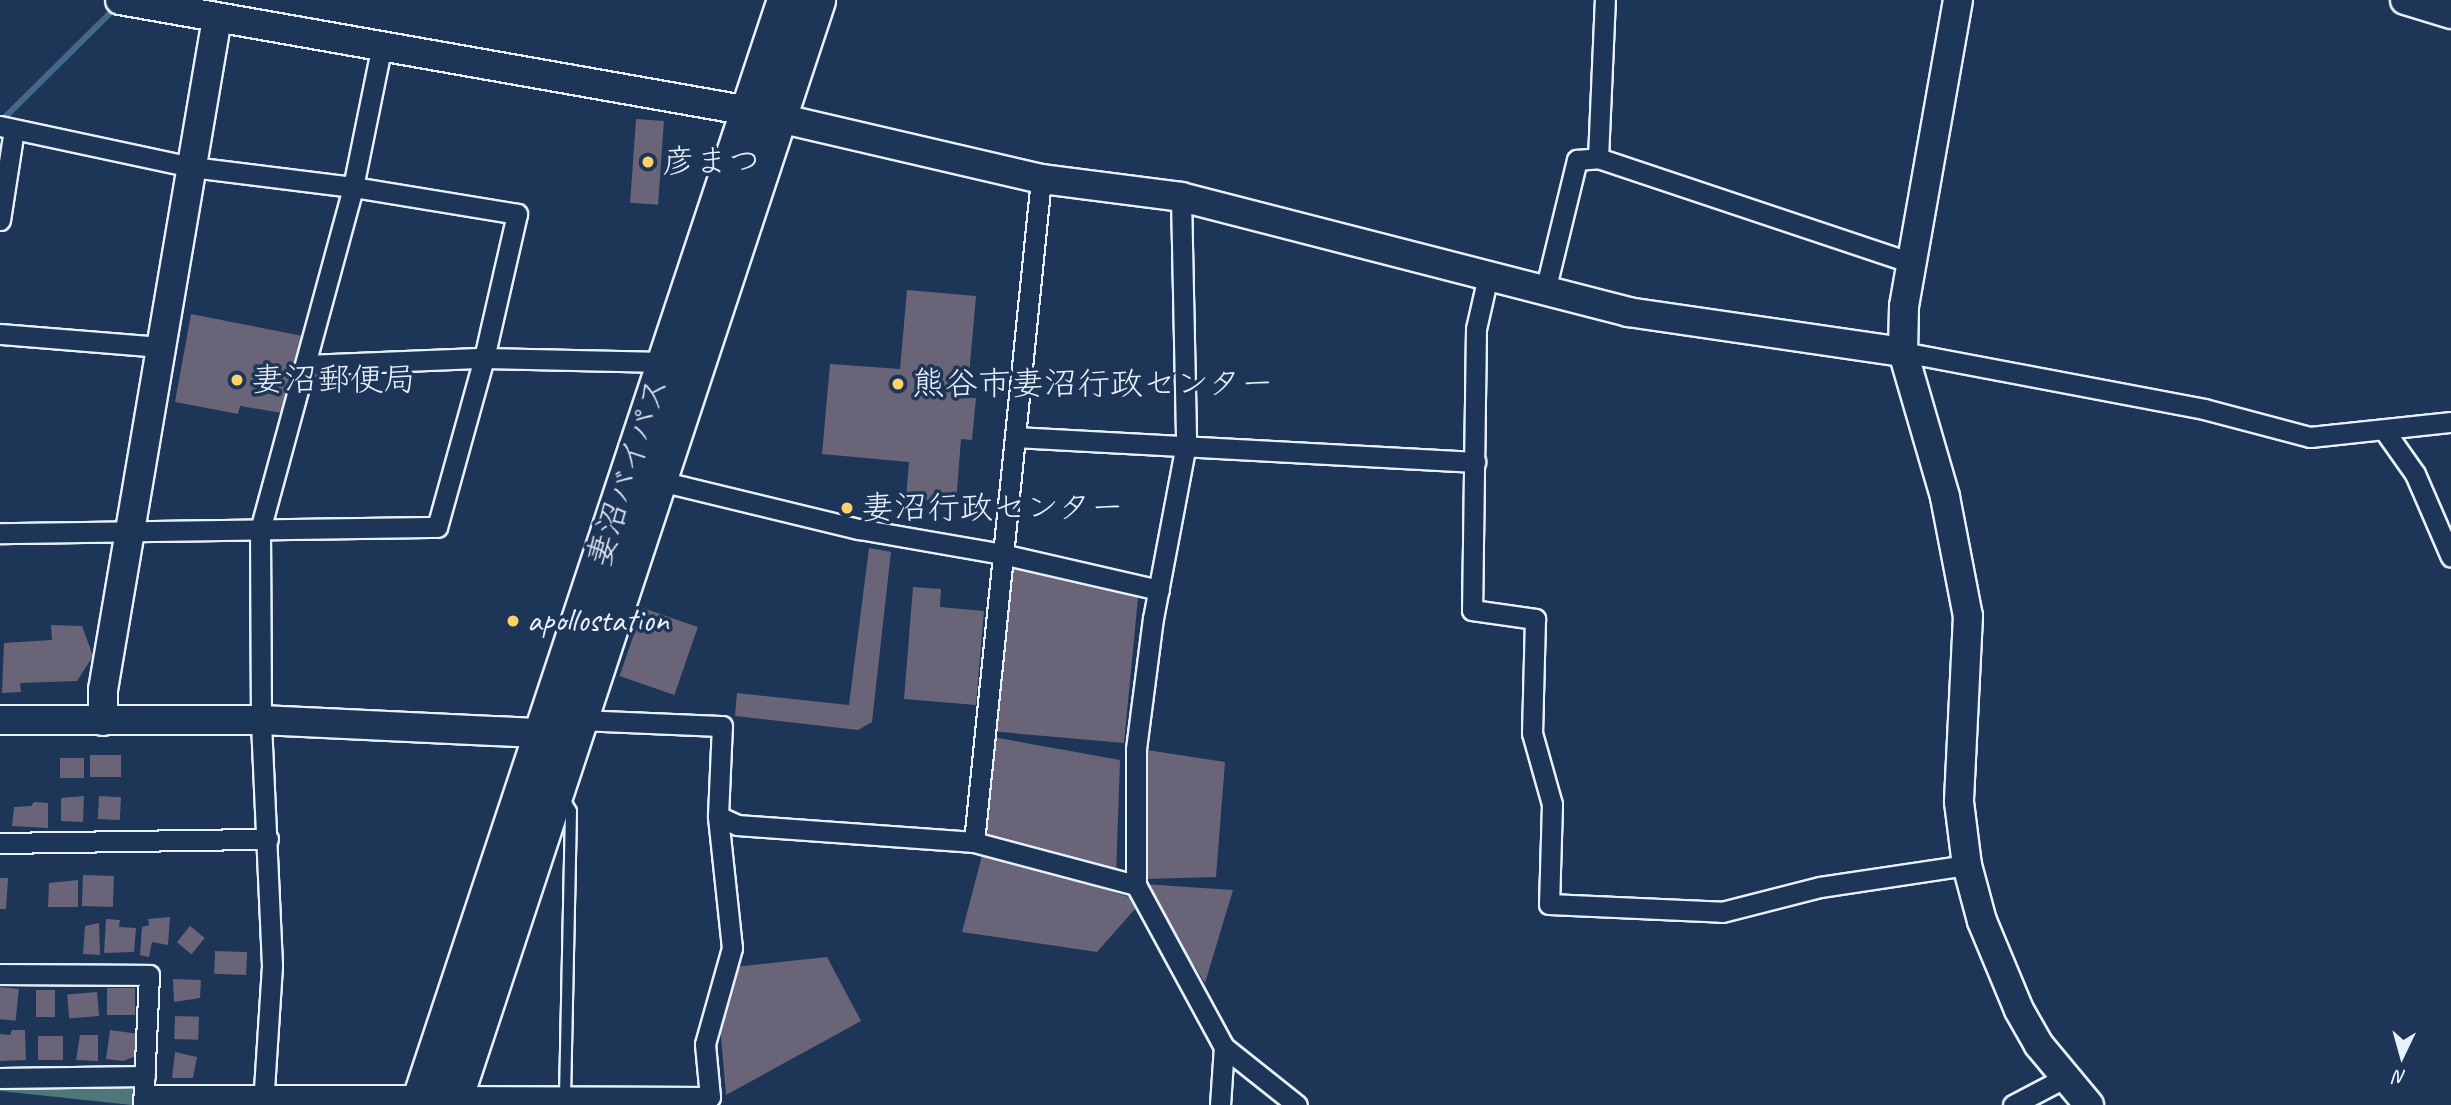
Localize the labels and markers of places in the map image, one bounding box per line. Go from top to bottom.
place label: 彦まつ [662,142,761,182]
marker: 彦まつ [640,154,656,170]
place label: 妻沼郵便局 [251,360,416,400]
place label: 熊谷市妻沼行政センター [912,364,1275,404]
marker: 妻沼郵便局 [229,372,245,388]
marker: 熊谷市妻沼行政センター [890,376,906,392]
place label: 妻沼行政センター [861,488,1125,528]
marker: 妻沼行政センター [839,500,855,516]
place label: apollostation [527,601,669,641]
marker: apollostation [505,613,521,629]

